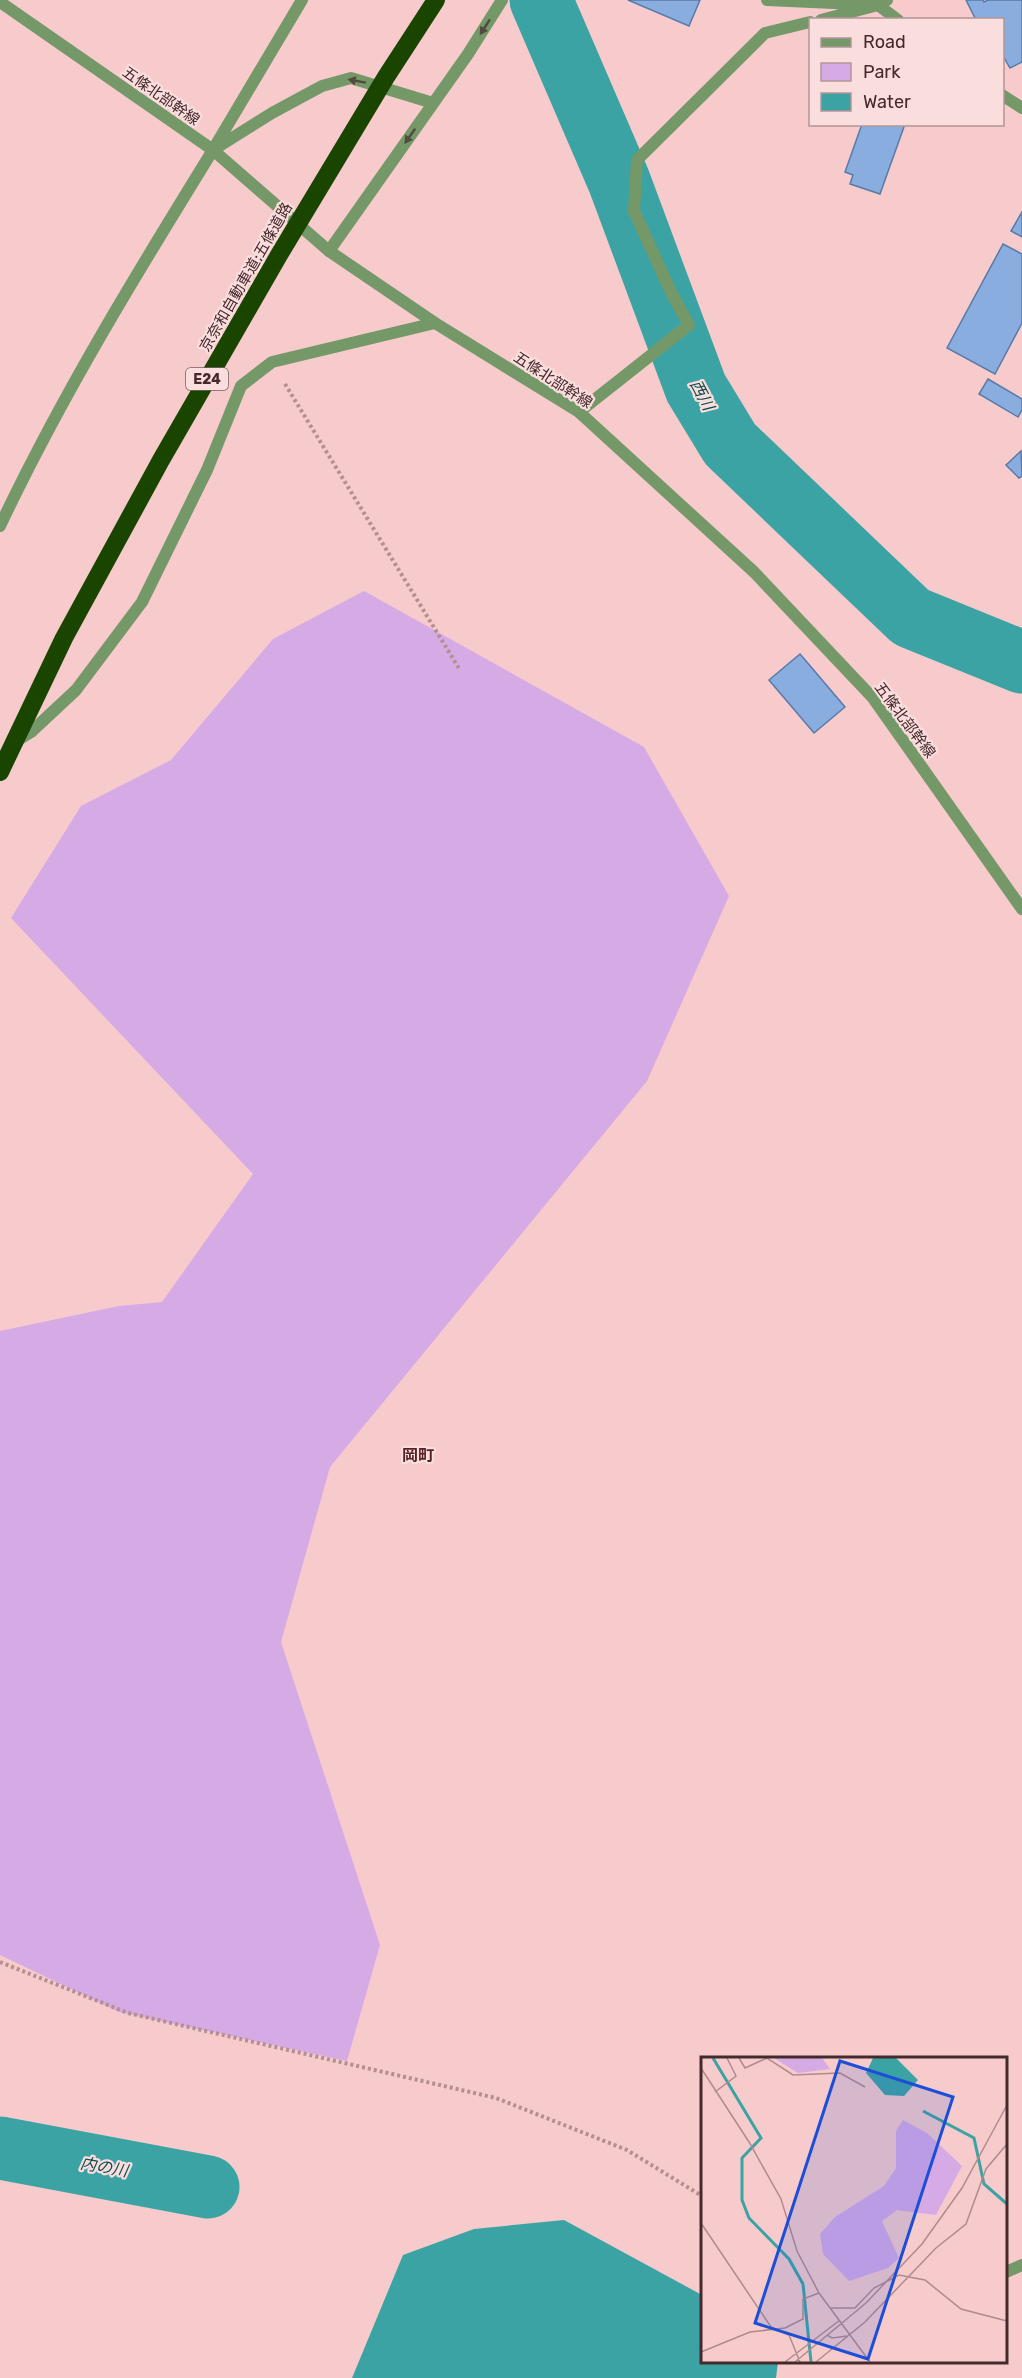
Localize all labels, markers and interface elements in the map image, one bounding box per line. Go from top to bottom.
legend [809,18,1004,126]
one-way arrow [480,19,491,35]
text: Road [863,31,906,53]
text: Park [863,61,901,83]
street label: 五條北部幹線 [119,63,203,129]
one-way arrow [347,76,366,85]
text: Water [863,91,911,113]
one-way arrow [404,127,416,143]
street label: 京奈和自動車道;五條道路 [196,199,296,355]
street label: 五條北部幹線 [510,348,596,412]
road number: E24 [186,368,228,390]
water label: 西川 [686,376,719,415]
street label: 五條北部幹線 [871,679,939,761]
district label: 岡町 [402,1446,434,1465]
inset map [701,2057,1007,2363]
water label: 内の川 [79,2153,131,2181]

